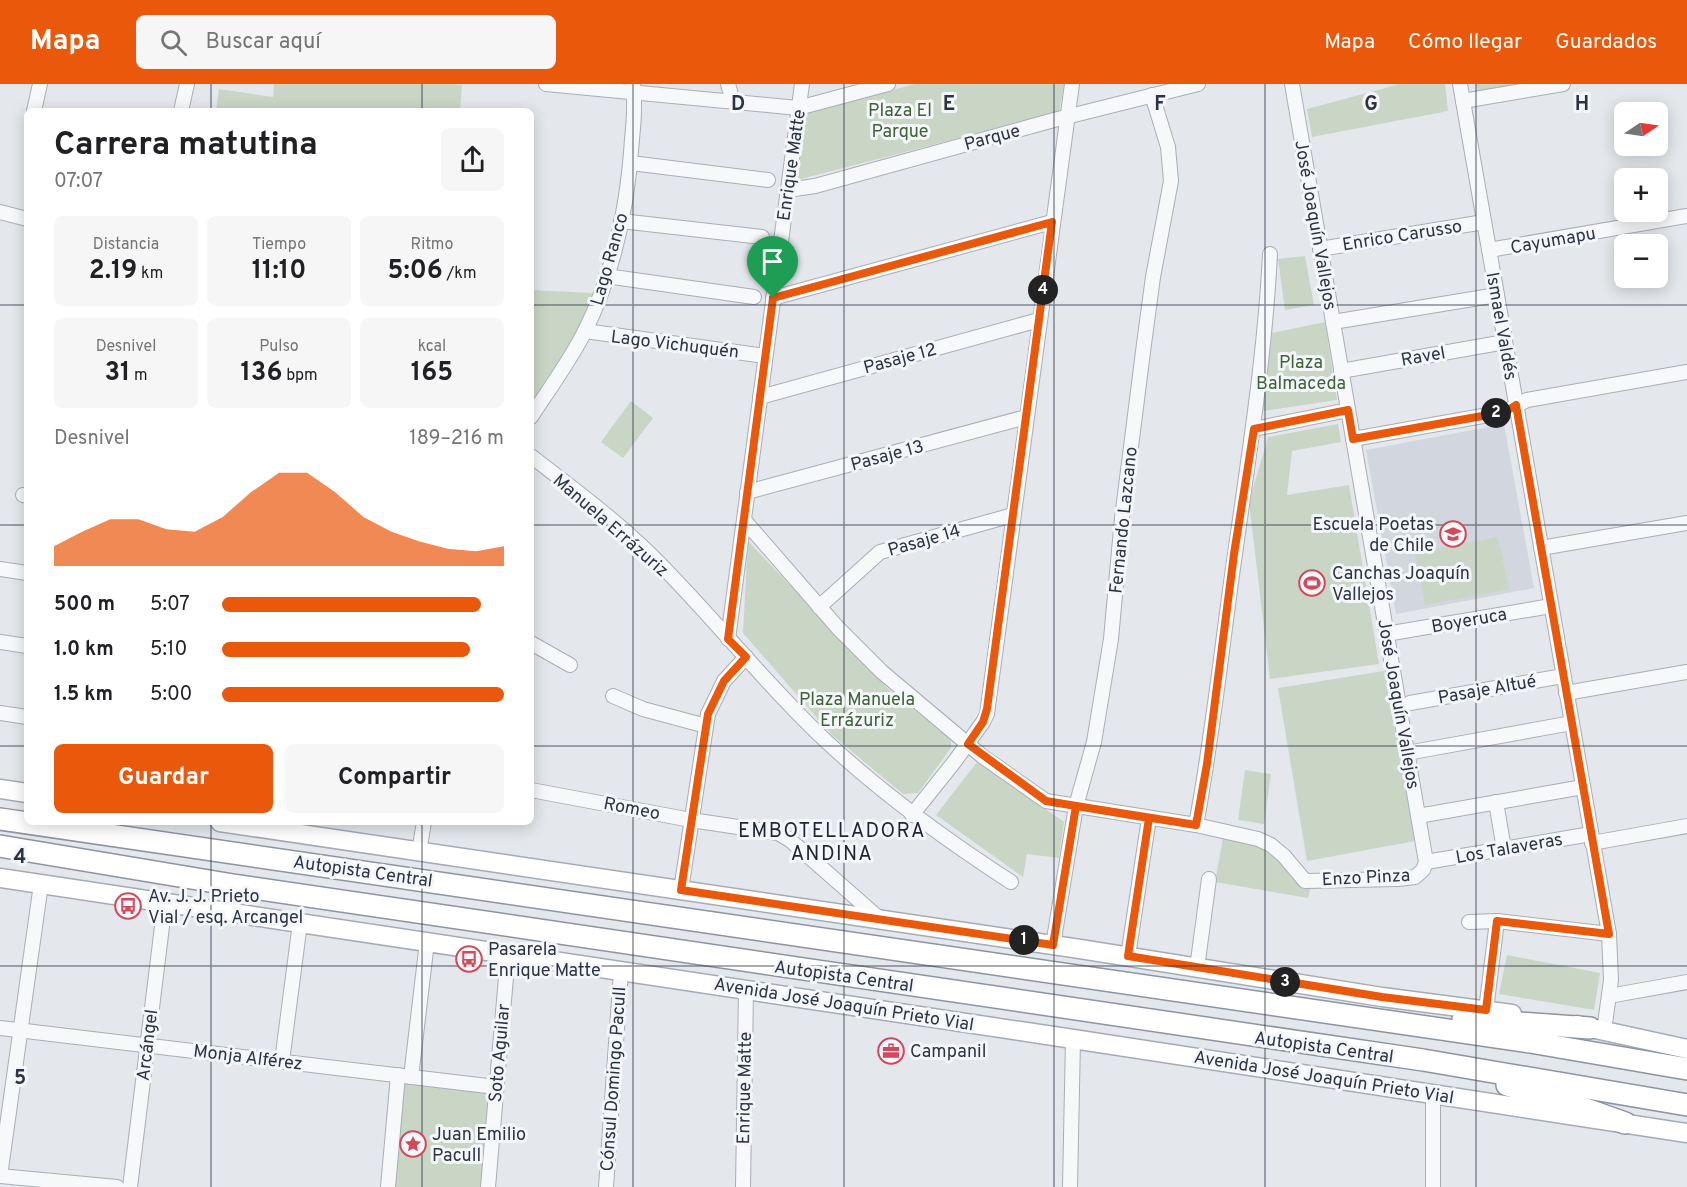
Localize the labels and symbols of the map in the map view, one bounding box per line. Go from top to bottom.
text: D [731,92,745,118]
text: E [943,92,955,118]
text: F [1154,92,1166,118]
text: G [1364,92,1378,118]
text: H [1575,92,1589,118]
park label: Plaza El Parque [868,100,932,144]
north arrow [1614,102,1668,156]
street label: Enrique Matte [773,108,812,223]
street label: Parque [962,120,1023,157]
street label: José Joaquín Vallejos [1288,138,1341,312]
street label: Lago Ranco [586,210,635,308]
street label: Enrico Carusso [1341,216,1464,257]
street label: Cayumapu [1509,223,1598,260]
pin [747,236,798,298]
street label: Ismael Valdés [1480,271,1521,382]
pin: 4 [1028,275,1058,305]
street label: Lago Vichuquén [609,326,740,365]
street label: Pasaje 12 [861,339,940,380]
street label: Ravel [1399,342,1447,373]
park label: Plaza Balmaceda [1256,352,1346,396]
pin: 2 [1481,398,1511,428]
street label: Pasaje 13 [848,436,926,477]
street label: Fernando Lazcano [1105,446,1144,595]
street label: Manuela Errázuriz [547,470,673,583]
place label: Escuela Poetas de Chile [1313,514,1434,558]
school or university icon: Escuela Poetas de Chile [1438,519,1468,549]
street label: Pasaje 14 [885,520,964,563]
place label: Canchas Joaquín Vallejos [1332,563,1470,607]
sports icon: Canchas Joaquín Vallejos [1297,568,1327,598]
street label: Boyeruca [1430,604,1509,639]
street label: José Joaquín Vallejos [1371,617,1424,791]
street label: Pasaje Altué [1436,671,1538,710]
park label: Plaza Manuela Errázuriz [799,689,915,733]
street label: Romeo [602,793,662,826]
district label: EMBOTELLADORA ANDINA [738,819,926,868]
street label: Los Talaveras [1454,829,1565,870]
text: 4 [14,845,26,871]
street label: Autopista Central [292,851,434,894]
street label: Enzo Pinza [1321,865,1411,892]
place label: Av. J. J. Prieto Vial / esq. Arcangel [148,886,303,930]
bus stop icon: Av. J. J. Prieto Vial / esq. Arcangel [113,891,143,921]
pin: 1 [1009,925,1039,955]
place label: Pasarela Enrique Matte [488,939,601,983]
bus stop icon: Pasarela Enrique Matte [454,944,484,974]
street label: Autopista Central [773,956,915,999]
pin: 3 [1270,967,1300,997]
street label: Avenida José Joaquín Prieto Vial [712,974,975,1037]
street label: Cónsul Domingo Pacull [597,986,632,1172]
street label: Soto Aguilar [485,1003,516,1103]
street label: Arcángel [133,1008,164,1082]
street label: Autopista Central [1253,1027,1395,1070]
street label: Enrique Matte [733,1032,758,1145]
office icon: Campanil [876,1036,906,1066]
street label: Monja Alférez [192,1040,304,1077]
place label: Campanil [910,1041,986,1064]
street label: Avenida José Joaquín Prieto Vial [1192,1047,1455,1110]
text: 5 [14,1066,26,1092]
place label: Juan Emilio Pacull [432,1124,526,1168]
place icon: Juan Emilio Pacull [398,1129,428,1159]

